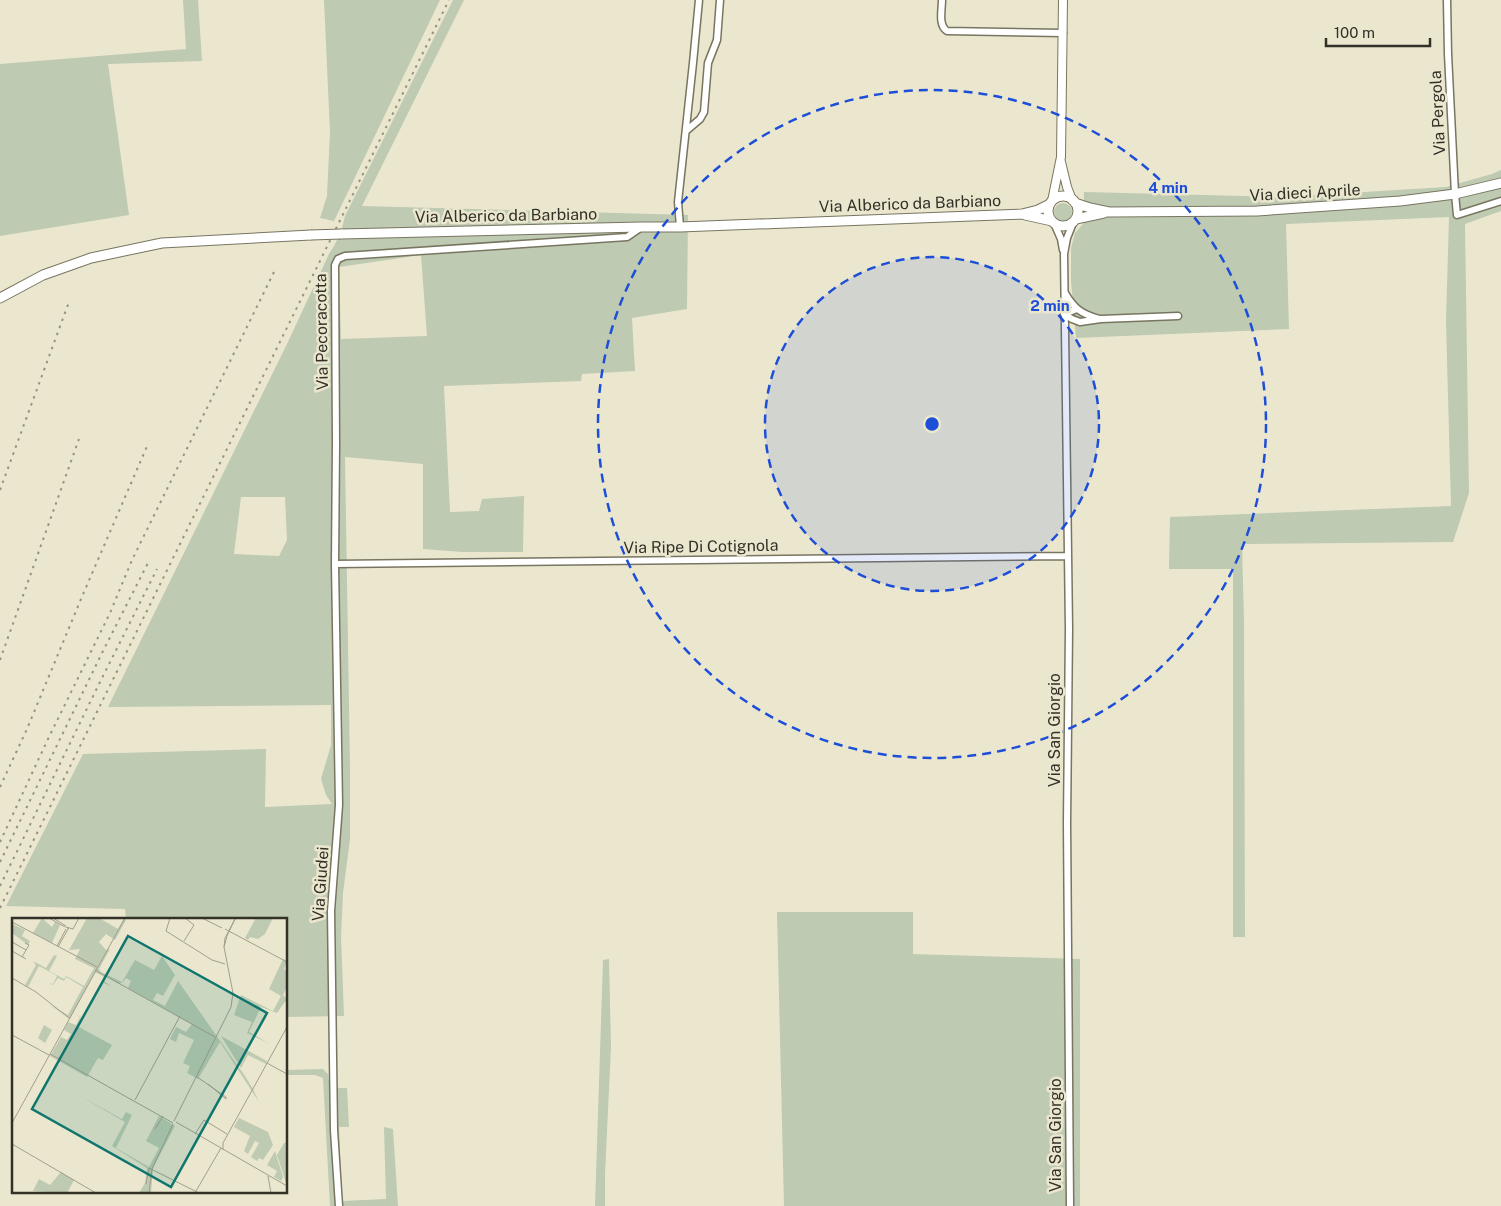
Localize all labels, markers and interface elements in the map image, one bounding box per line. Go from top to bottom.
scale bar [1326,15,1430,47]
text: 100 m [1334,24,1375,41]
street label: Via Pergola [1426,70,1449,156]
text: 4 min [1148,179,1188,196]
street label: Via dieci Aprile [1249,180,1361,205]
street label: Via Alberico da Barbiano [819,191,1002,216]
street label: Via Alberico da Barbiano [415,204,597,227]
street label: Via Pecoracotta [311,273,332,391]
text: 2 min [1030,297,1070,314]
centre of rings [923,415,941,433]
street label: Via Ripe Di Cotignola [623,536,779,557]
street label: Via San Giorgio [1045,673,1064,787]
street label: Via Giudei [308,846,333,922]
inset map [12,918,288,1194]
street label: Via San Giorgio [1046,1078,1065,1192]

